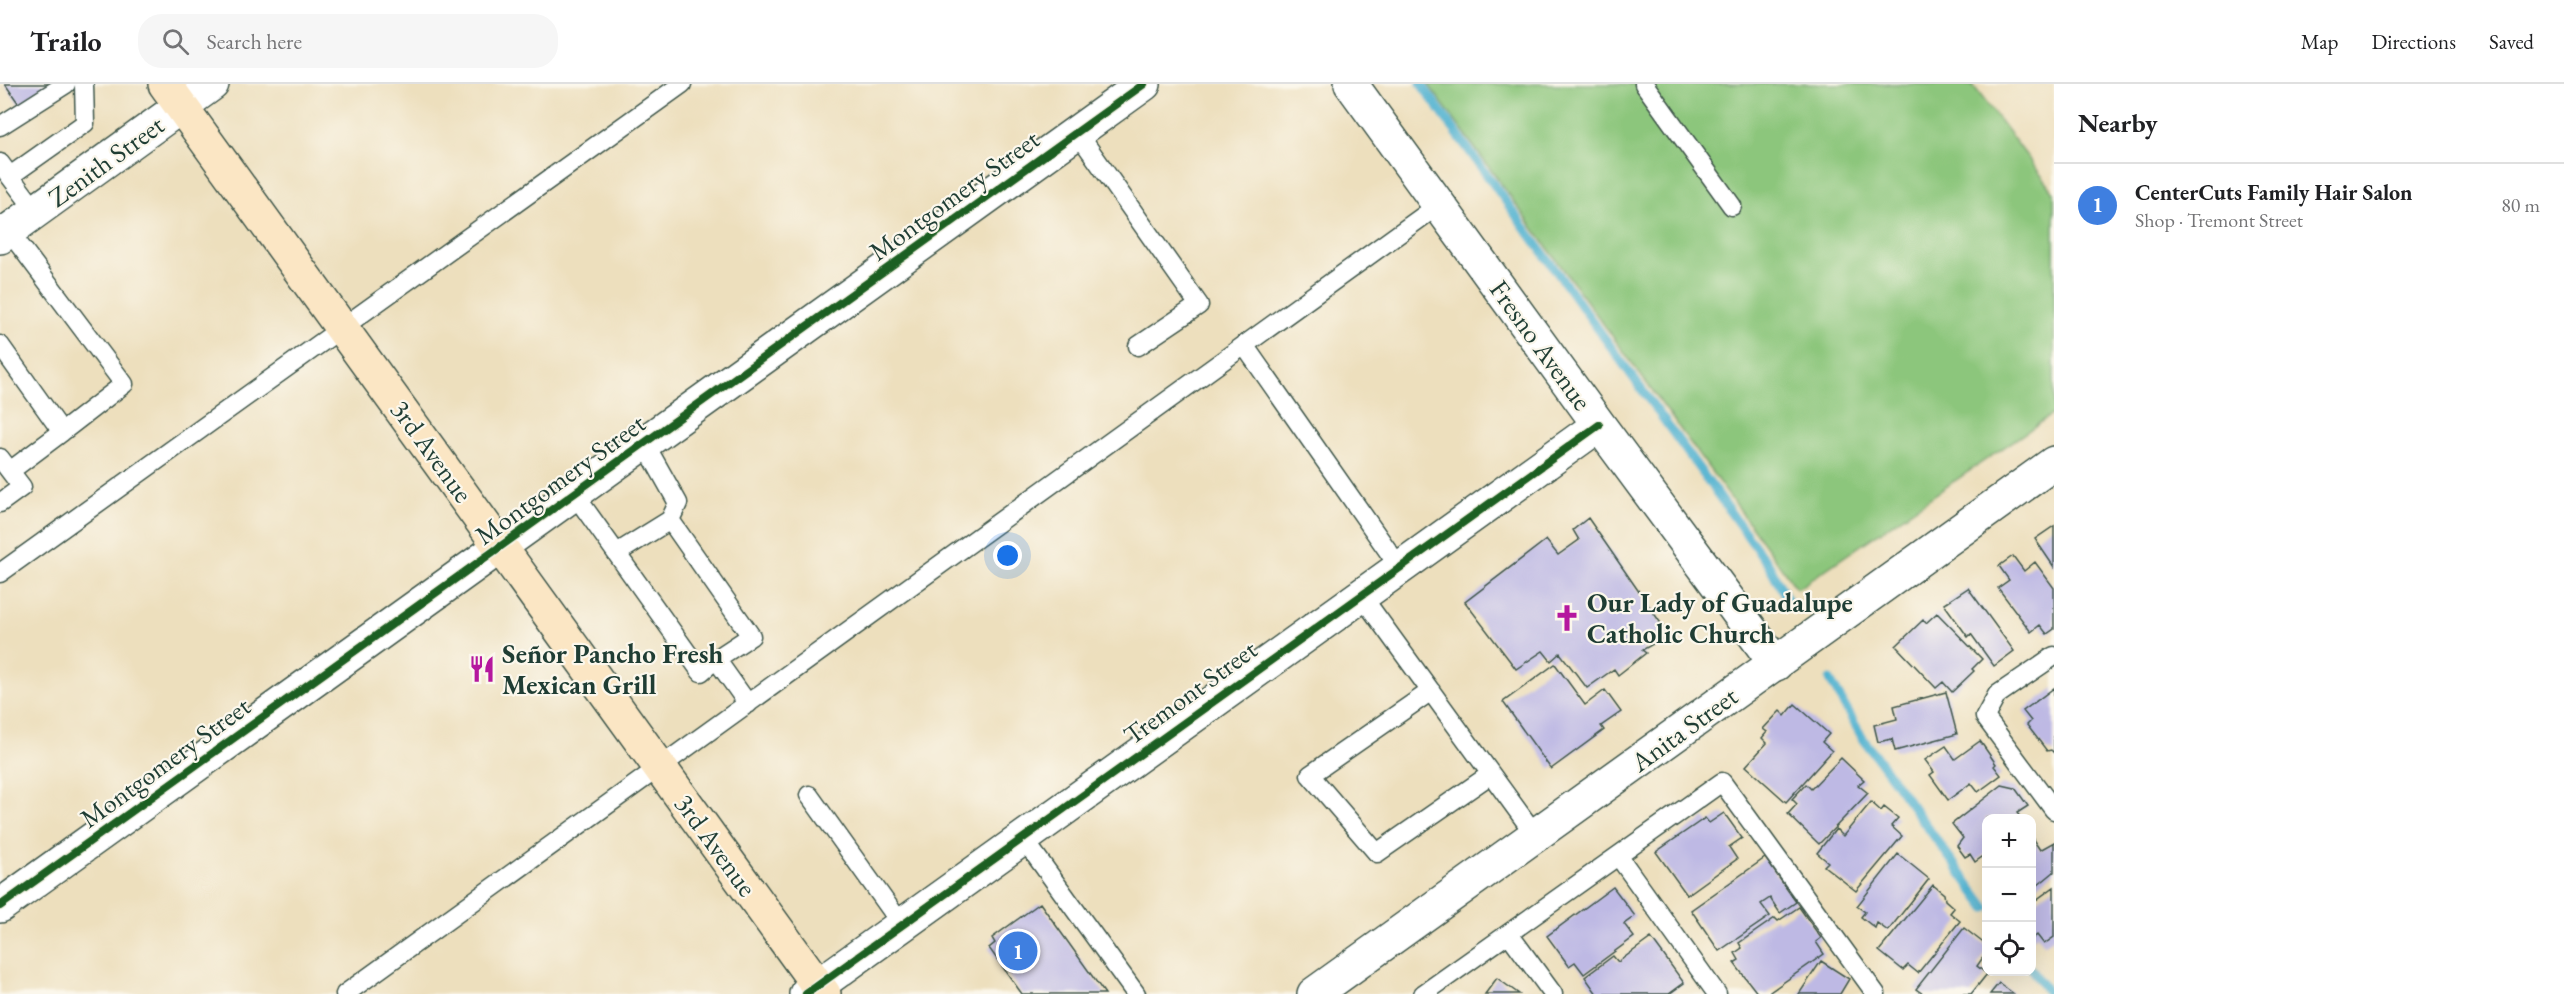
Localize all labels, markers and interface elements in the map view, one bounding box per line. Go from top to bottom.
search box [138,14,558,68]
text: Trailo [30,23,102,59]
icon: search [159,25,192,58]
text: Search here [207,27,302,56]
text: Map [2301,28,2338,55]
text: Directions [2371,28,2456,55]
text: Saved [2489,28,2534,55]
text: Nearby [2078,106,2158,140]
street label: Zenith Street [41,107,171,215]
street label: Montgomery Street [862,121,1046,269]
text: CenterCuts Family Hair Salon [2135,178,2412,207]
text: 1 [2092,192,2103,218]
text: 80 m [2501,192,2540,218]
text: Shop · Tremont Street [2135,207,2303,233]
street label: Fresno Avenue [1482,273,1600,417]
street label: 3rd Avenue [383,393,481,509]
street label: Montgomery Street [468,405,652,553]
your location [993,541,1022,570]
place label: Our Lady of Guadalupe Catholic Church [1587,585,1853,651]
church icon: Our Lady of Guadalupe Catholic Church [1552,603,1582,633]
street label: Tremont Street [1116,631,1264,752]
place label: Señor Pancho Fresh Mexican Grill [502,636,723,702]
restaurant icon: Señor Pancho Fresh Mexican Grill [467,654,497,684]
street label: Anita Street [1623,678,1745,780]
street label: Montgomery Street [73,688,257,836]
street label: 3rd Avenue [667,787,765,903]
map controls [1982,814,2036,976]
button: + [1982,814,2036,868]
button: − [1982,868,2036,922]
button: locate [1982,922,2036,976]
pin: 1 [998,928,1038,974]

